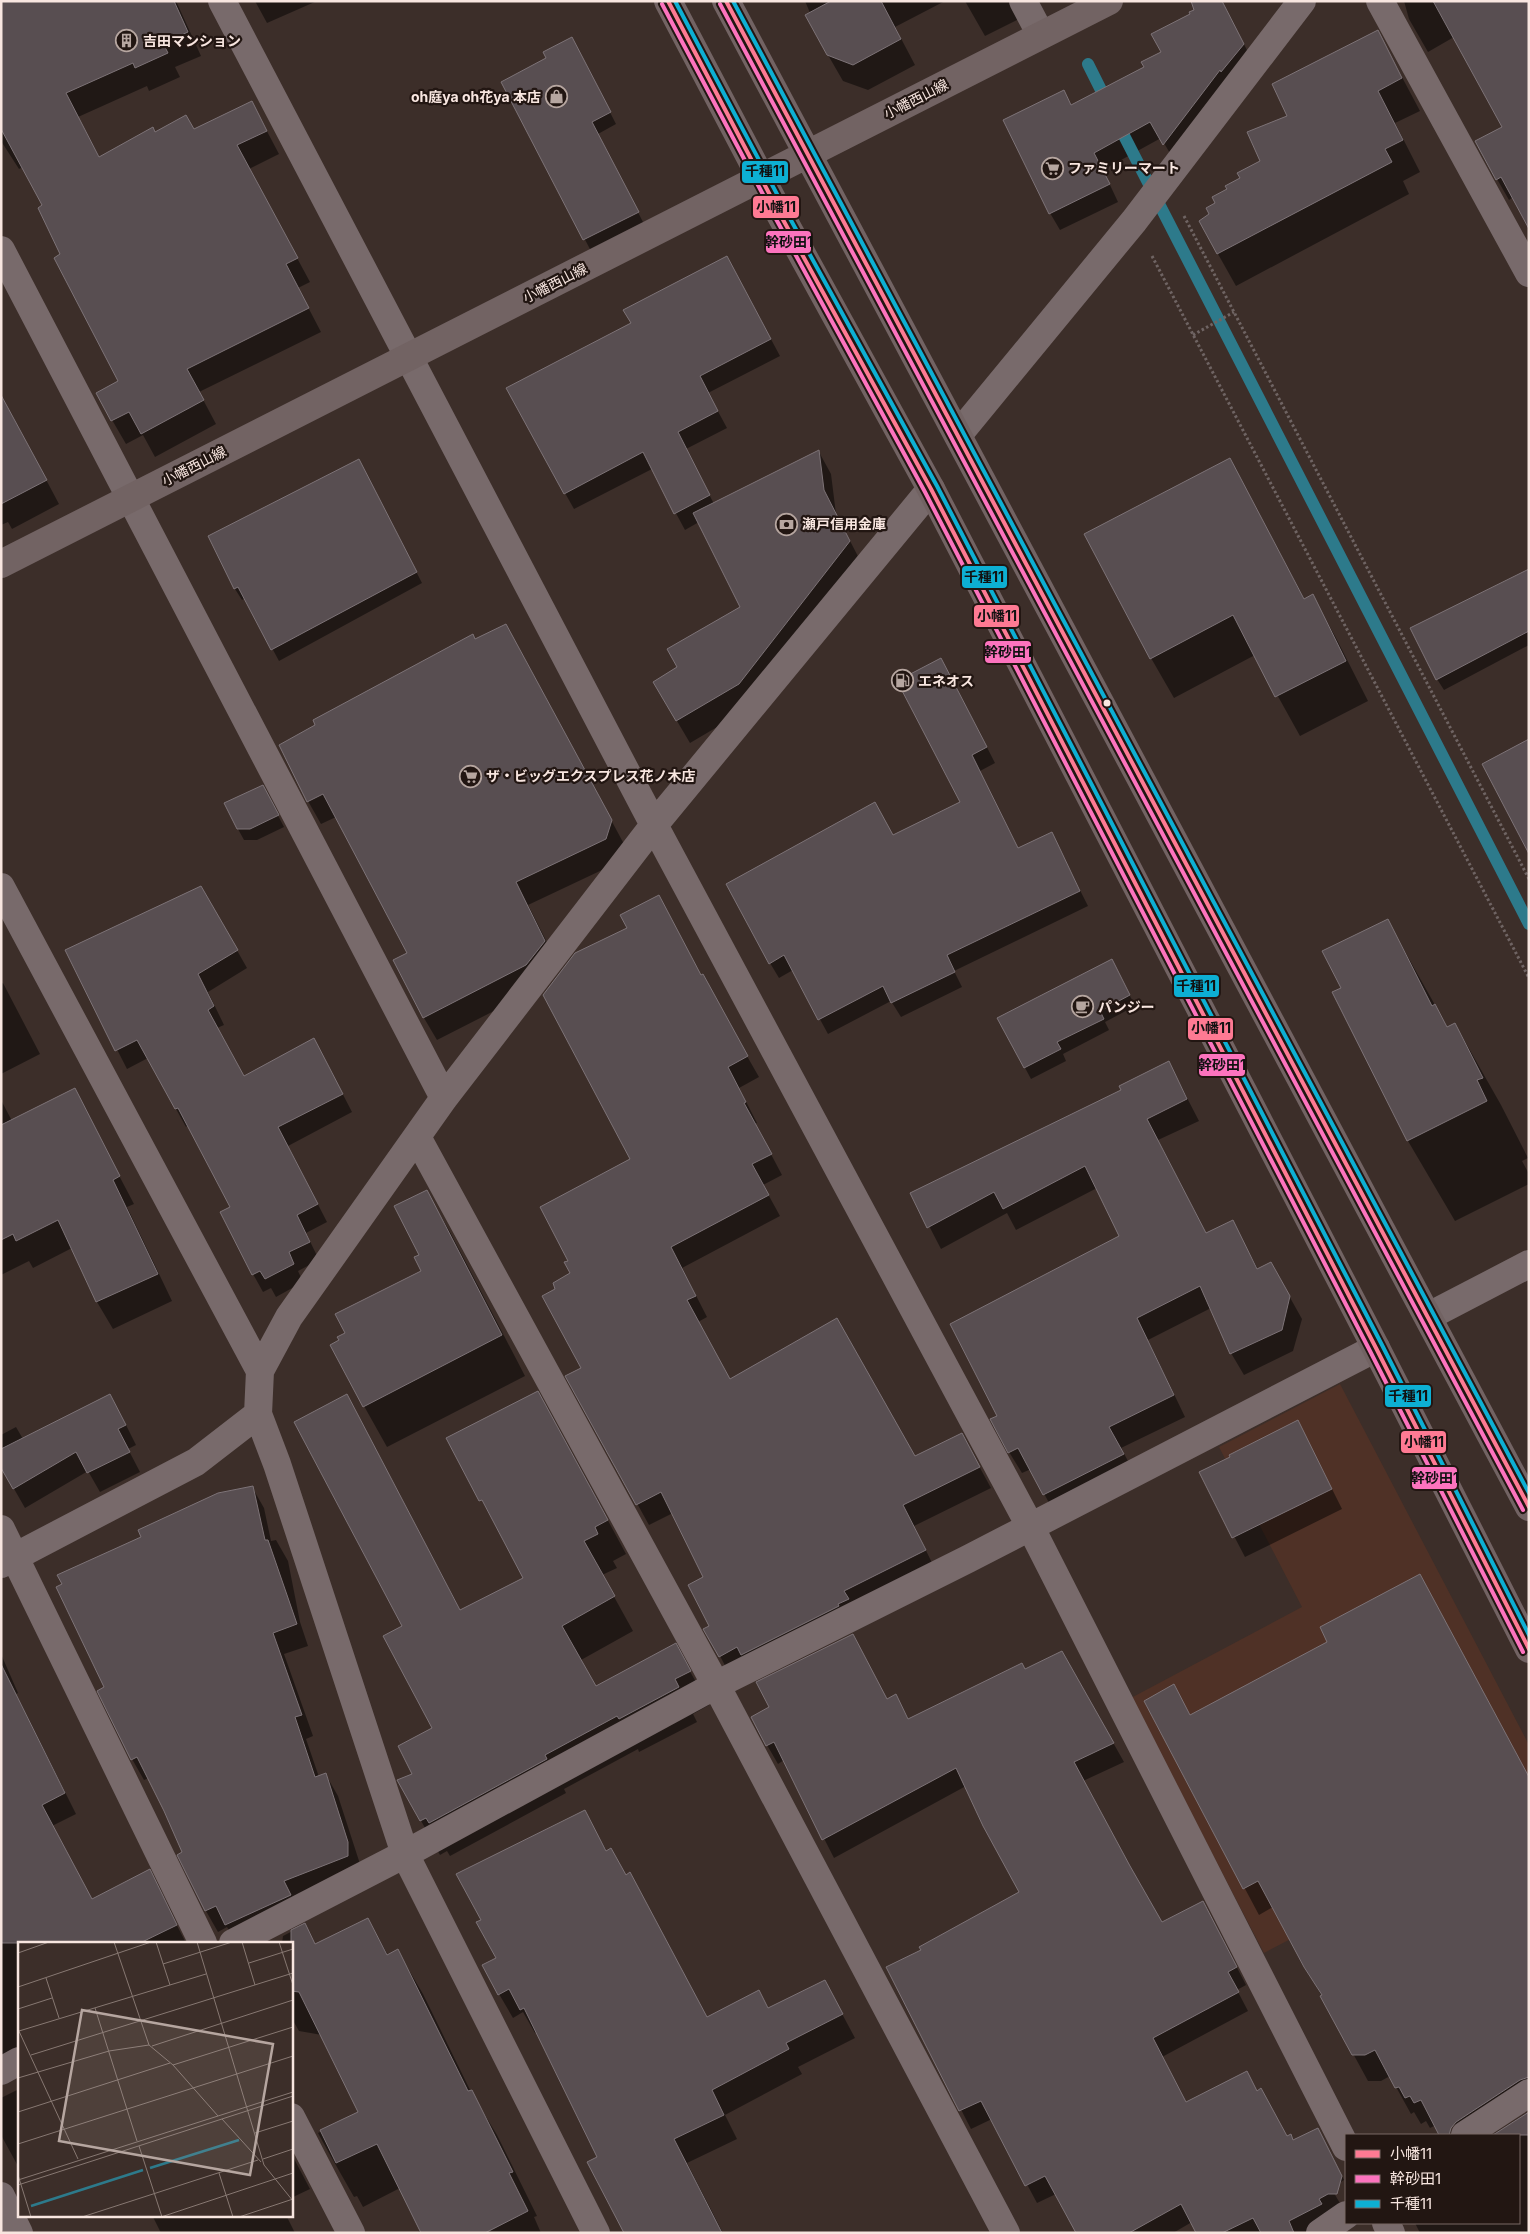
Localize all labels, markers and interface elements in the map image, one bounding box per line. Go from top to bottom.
building icon: 吉田マンション [115,29,139,53]
place label: 吉田マンション [143,32,241,49]
street label: 小幡西山線 [881,75,951,122]
shop icon: oh庭ya oh花ya 本店 [545,85,569,109]
place label: oh庭ya oh花ya 本店 [411,88,541,105]
supermarket icon: ファミリーマート [1040,156,1064,180]
place label: ファミリーマート [1068,159,1180,176]
line badge: 千種11 [741,160,789,184]
text: 千種11 [745,162,785,179]
line badge: 小幡11 [752,195,800,219]
text: 小幡11 [756,198,796,215]
line badge: 幹砂田1 [765,230,812,254]
text: 幹砂田1 [765,233,813,250]
street label: 小幡西山線 [520,259,590,306]
street label: 小幡西山線 [159,442,229,489]
bank icon: 瀬戸信用金庫 [774,512,798,536]
place label: 瀬戸信用金庫 [802,515,886,532]
line badge: 千種11 [961,565,1008,589]
text: 千種11 [964,568,1004,585]
line badge: 小幡11 [973,604,1020,628]
text: 小幡11 [977,607,1017,624]
line badge: 幹砂田1 [984,640,1032,664]
text: 幹砂田1 [984,643,1032,660]
fuel station icon: エネオス [890,669,914,693]
place label: エネオス [918,672,974,689]
unlabelled marker [1102,698,1112,708]
supermarket icon: ザ・ビッグエクスプレス花ノ木店 [458,764,482,788]
place label: ザ・ビッグエクスプレス花ノ木店 [486,767,696,784]
line badge: 千種11 [1173,974,1220,998]
text: 千種11 [1176,977,1216,994]
cafe icon: パンジー [1070,995,1094,1019]
place label: パンジー [1098,998,1155,1015]
line badge: 小幡11 [1187,1017,1234,1041]
text: 小幡11 [1191,1019,1231,1036]
line badge: 幹砂田1 [1198,1053,1246,1077]
text: 幹砂田1 [1198,1056,1246,1073]
line badge: 千種11 [1384,1384,1432,1408]
text: 千種11 [1388,1387,1428,1404]
line badge: 小幡11 [1400,1430,1447,1454]
text: 小幡11 [1404,1433,1444,1450]
line badge: 幹砂田1 [1411,1466,1458,1490]
text: 幹砂田1 [1411,1469,1459,1486]
inset map [18,1942,292,2216]
legend [1345,2134,1520,2224]
text: 小幡11 [1390,2144,1432,2163]
text: 幹砂田1 [1390,2169,1441,2188]
text: 千種11 [1390,2194,1432,2213]

